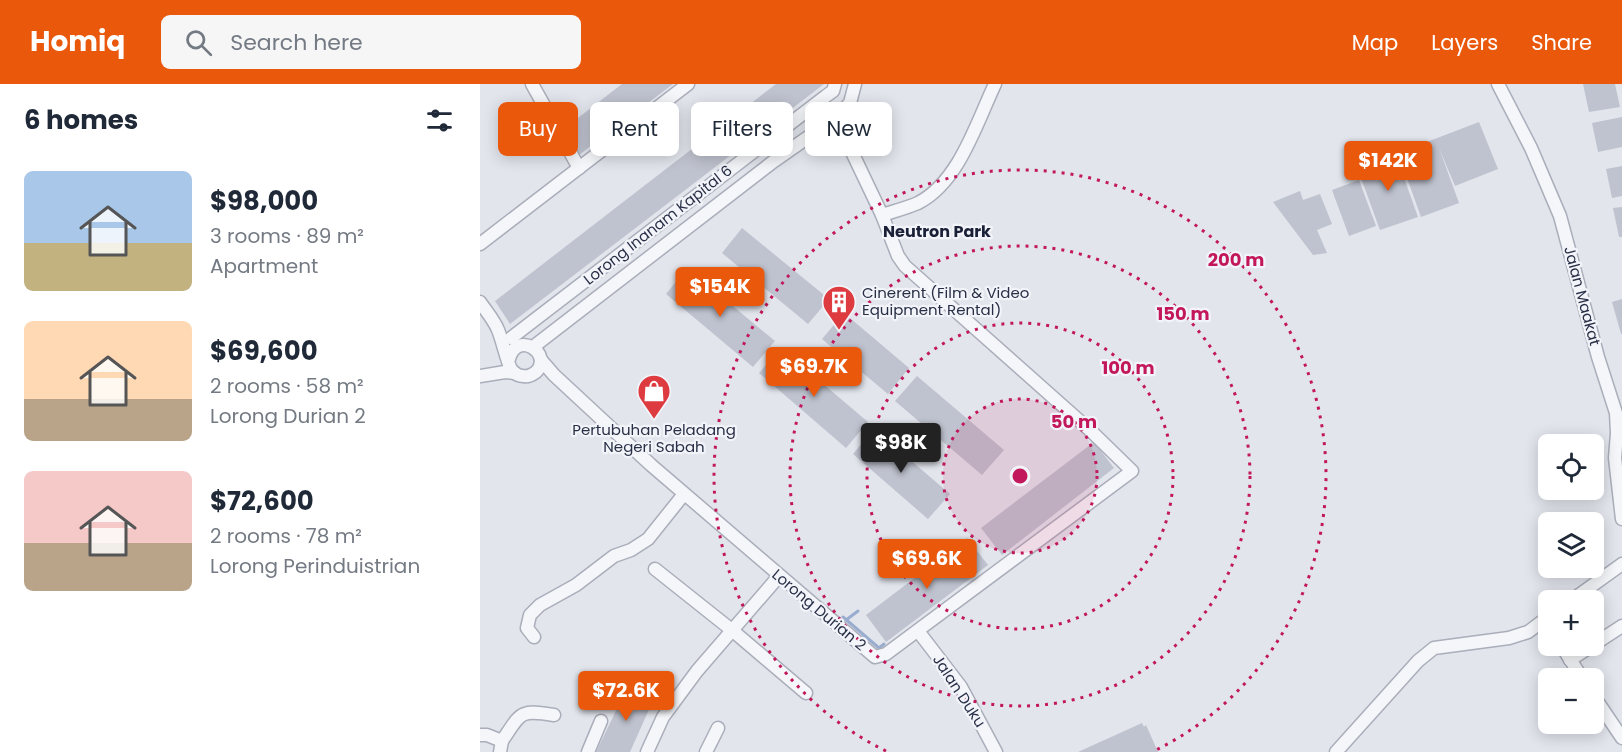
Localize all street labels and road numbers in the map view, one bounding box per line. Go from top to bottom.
street label: Lorong Inanam Kapital 6 [579,160,736,289]
street label: Jalan Maakat [1559,244,1606,348]
street label: Lorong Durian 2 [768,564,871,655]
street label: Jalan Duku [928,650,991,731]

